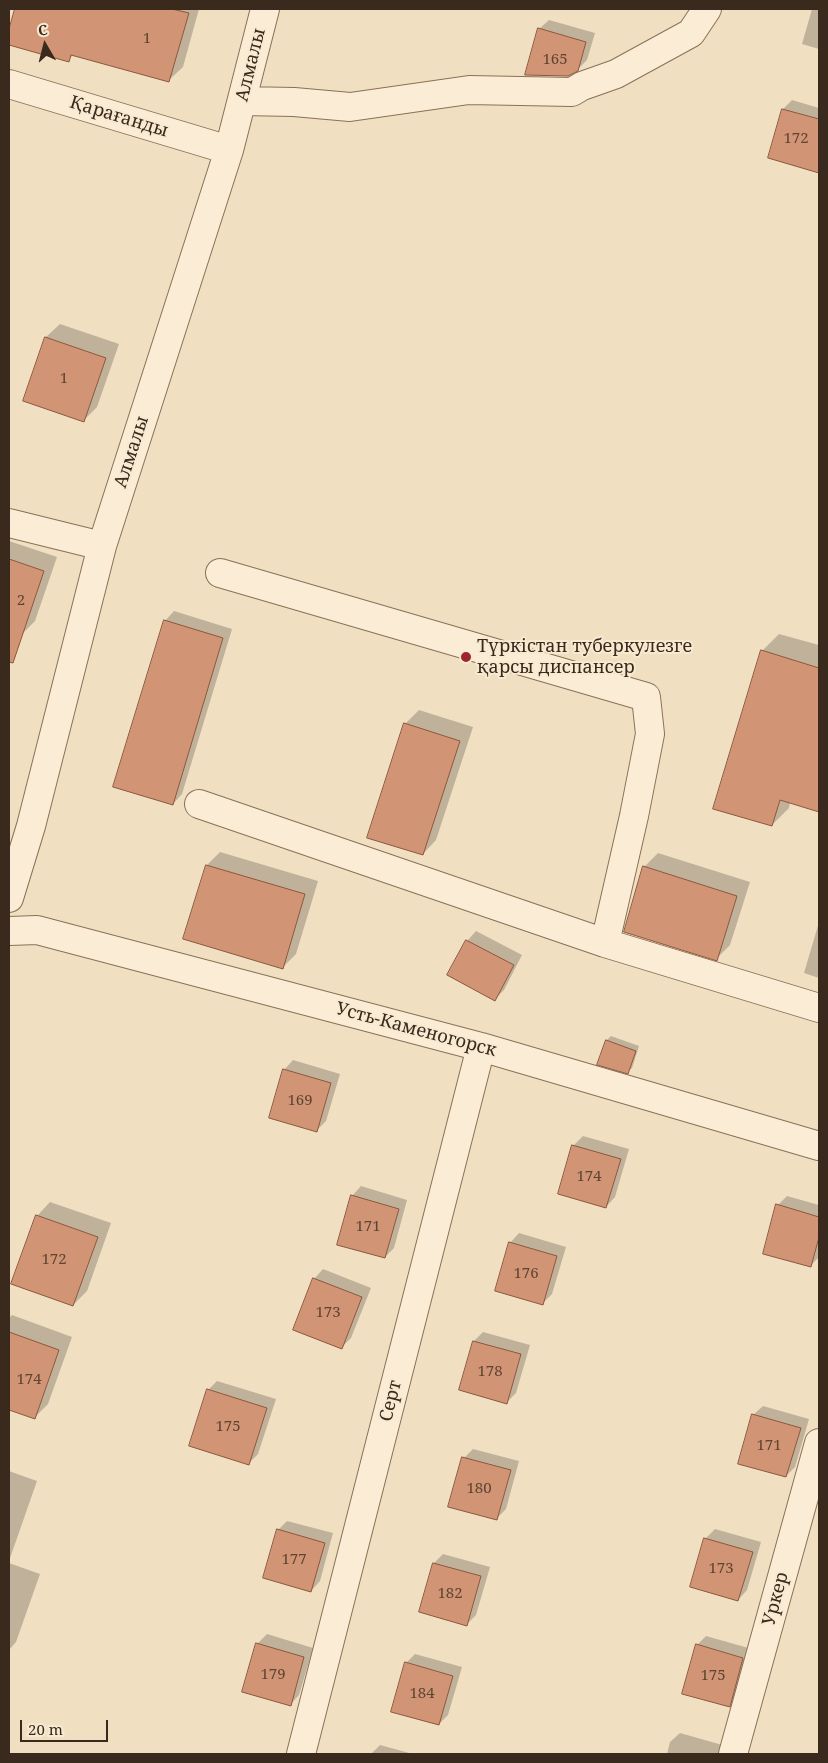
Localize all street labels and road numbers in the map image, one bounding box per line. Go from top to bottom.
street label: Алмалы [231,26,271,104]
street label: Қарағанды [67,92,171,142]
street label: Алмалы [110,413,154,491]
street label: Усть-Каменогорск [333,998,499,1062]
street label: Серт [375,1378,407,1424]
street label: Уркер [758,1570,794,1628]

